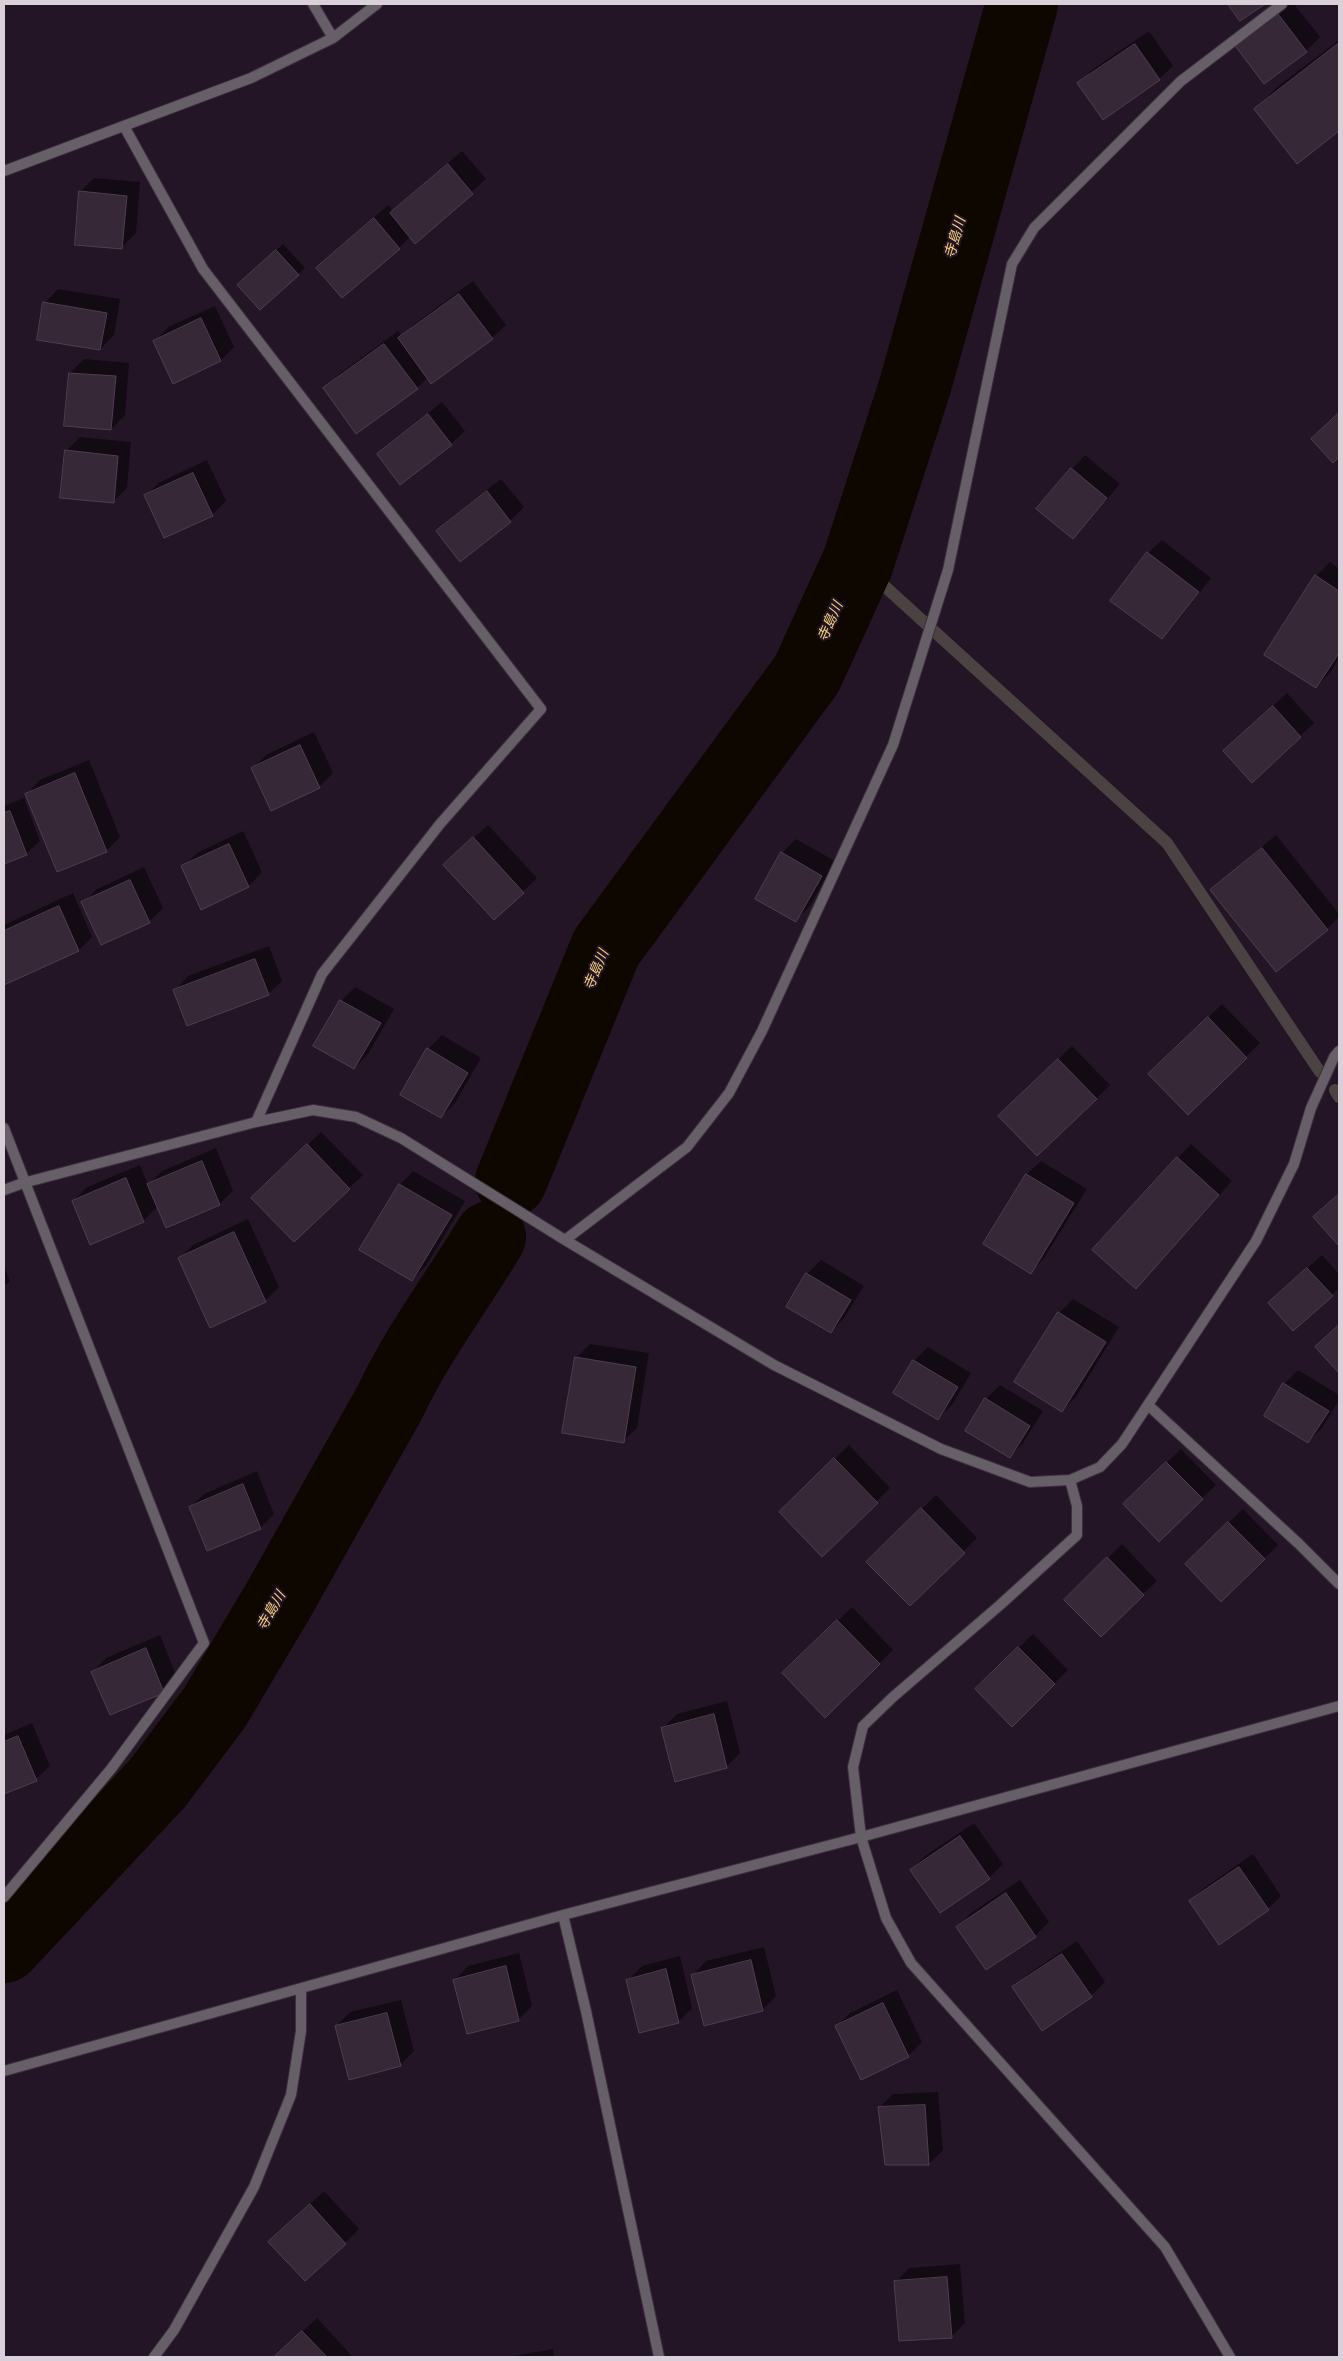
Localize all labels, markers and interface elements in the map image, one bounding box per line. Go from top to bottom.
water label: 寺島川 [942,215,970,261]
water label: 寺島川 [815,599,847,645]
water label: 寺島川 [581,947,613,993]
water label: 寺島川 [254,1589,290,1633]

